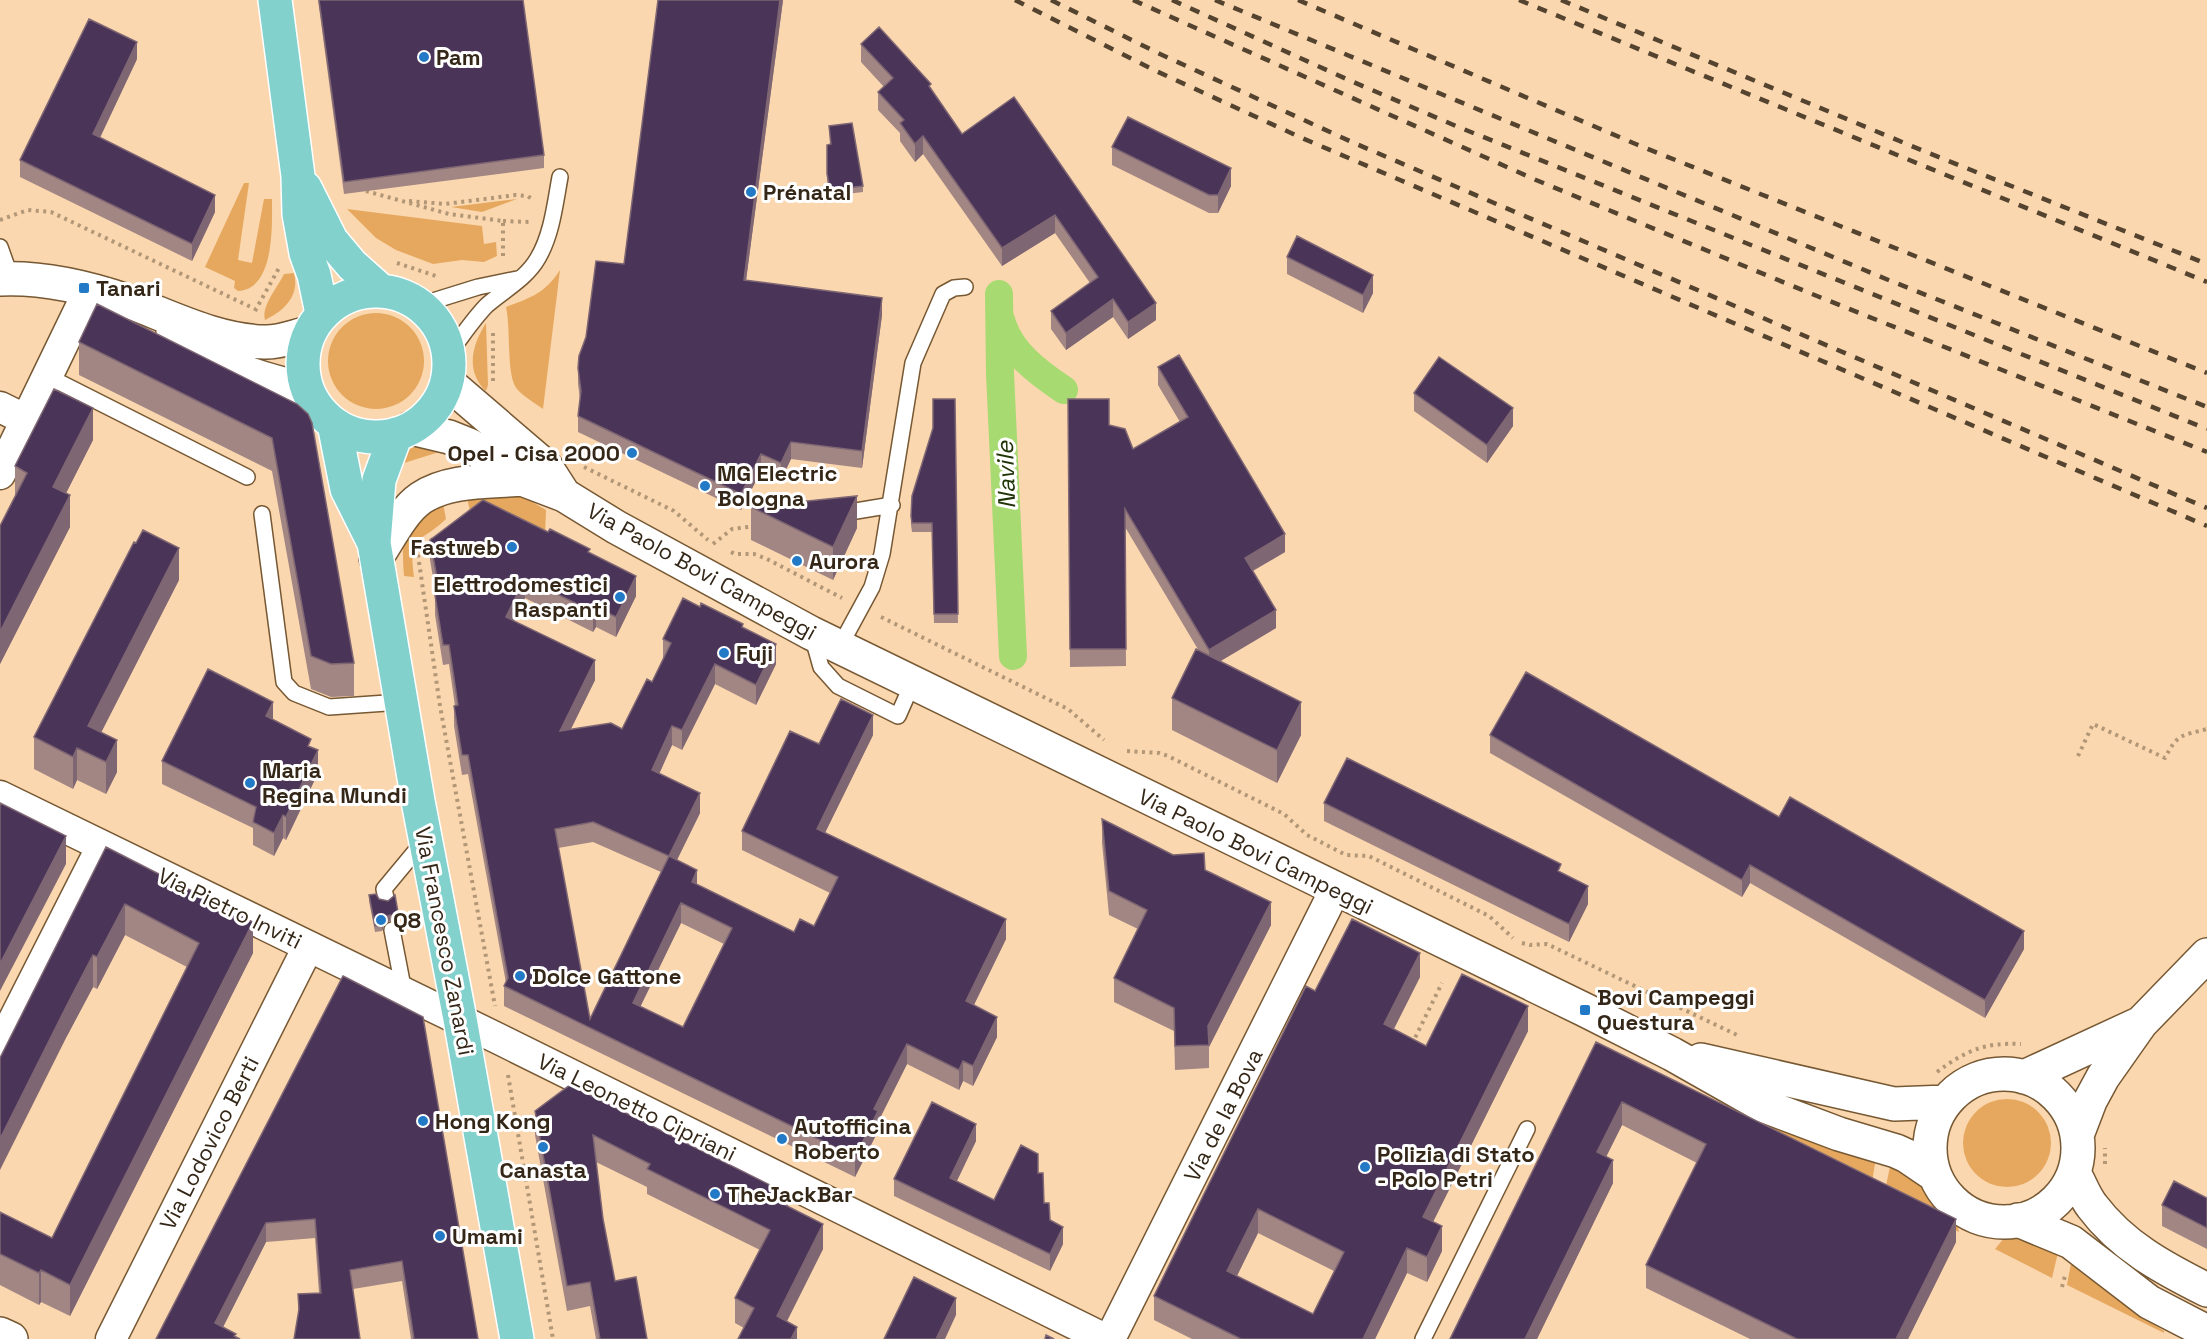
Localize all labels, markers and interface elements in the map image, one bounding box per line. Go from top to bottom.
place label: Pam [436,43,481,71]
marker: Pam [417,50,431,64]
place label: Prénatal [763,178,851,206]
marker: Prénatal [744,185,758,199]
place label: Tanari [96,274,161,302]
marker: Tanari [77,281,91,295]
place label: Opel - Cisa 2000 [447,439,620,467]
water label: Navile [989,440,1022,510]
marker: Opel - Cisa 2000 [625,446,639,460]
place label: MG Electric Bologna [717,459,837,512]
marker: MG Electric Bologna [698,479,712,493]
street label: Via Paolo Bovi Campeggi [582,496,822,646]
place label: Fastweb [411,533,500,561]
marker: Fastweb [505,540,519,554]
place label: Aurora [809,547,880,575]
marker: Aurora [790,554,804,568]
place label: Elettrodomestici Raspanti [433,570,608,623]
marker: Elettrodomestici Raspanti [613,590,627,604]
place label: Fuji [736,639,773,667]
marker: Fuji [717,646,731,660]
place label: Maria Regina Mundi [262,756,407,809]
marker: Maria Regina Mundi [243,776,257,790]
street label: Via Paolo Bovi Campeggi [1134,782,1378,920]
street label: Via Francesco Zanardi [409,824,481,1058]
street label: Via Pietro Inviti [153,861,307,955]
place label: Q8 [393,906,421,934]
marker: Q8 [374,913,388,927]
place label: Dolce Gattone [532,962,681,990]
marker: Dolce Gattone [513,969,527,983]
place label: Bovi Campeggi Questura [1597,983,1755,1036]
marker: Bovi Campeggi Questura [1578,1003,1592,1017]
street label: Via de la Bova [1177,1043,1269,1186]
street label: Via Leonetto Cipriani [533,1047,741,1167]
street label: Via Lodovico Berti [153,1051,265,1235]
place label: Hong Kong [435,1107,551,1135]
place label: Autofficina Roberto [794,1112,912,1165]
marker: Hong Kong [416,1114,430,1128]
marker: Autofficina Roberto [775,1132,789,1146]
marker: Canasta [536,1140,550,1154]
place label: Polizia di Stato - Polo Petri [1377,1140,1535,1193]
place label: Canasta [499,1156,587,1184]
marker: Polizia di Stato - Polo Petri [1358,1160,1372,1174]
place label: TheJackBar [727,1180,853,1208]
marker: TheJackBar [708,1187,722,1201]
place label: Umami [452,1222,523,1250]
marker: Umami [433,1229,447,1243]

